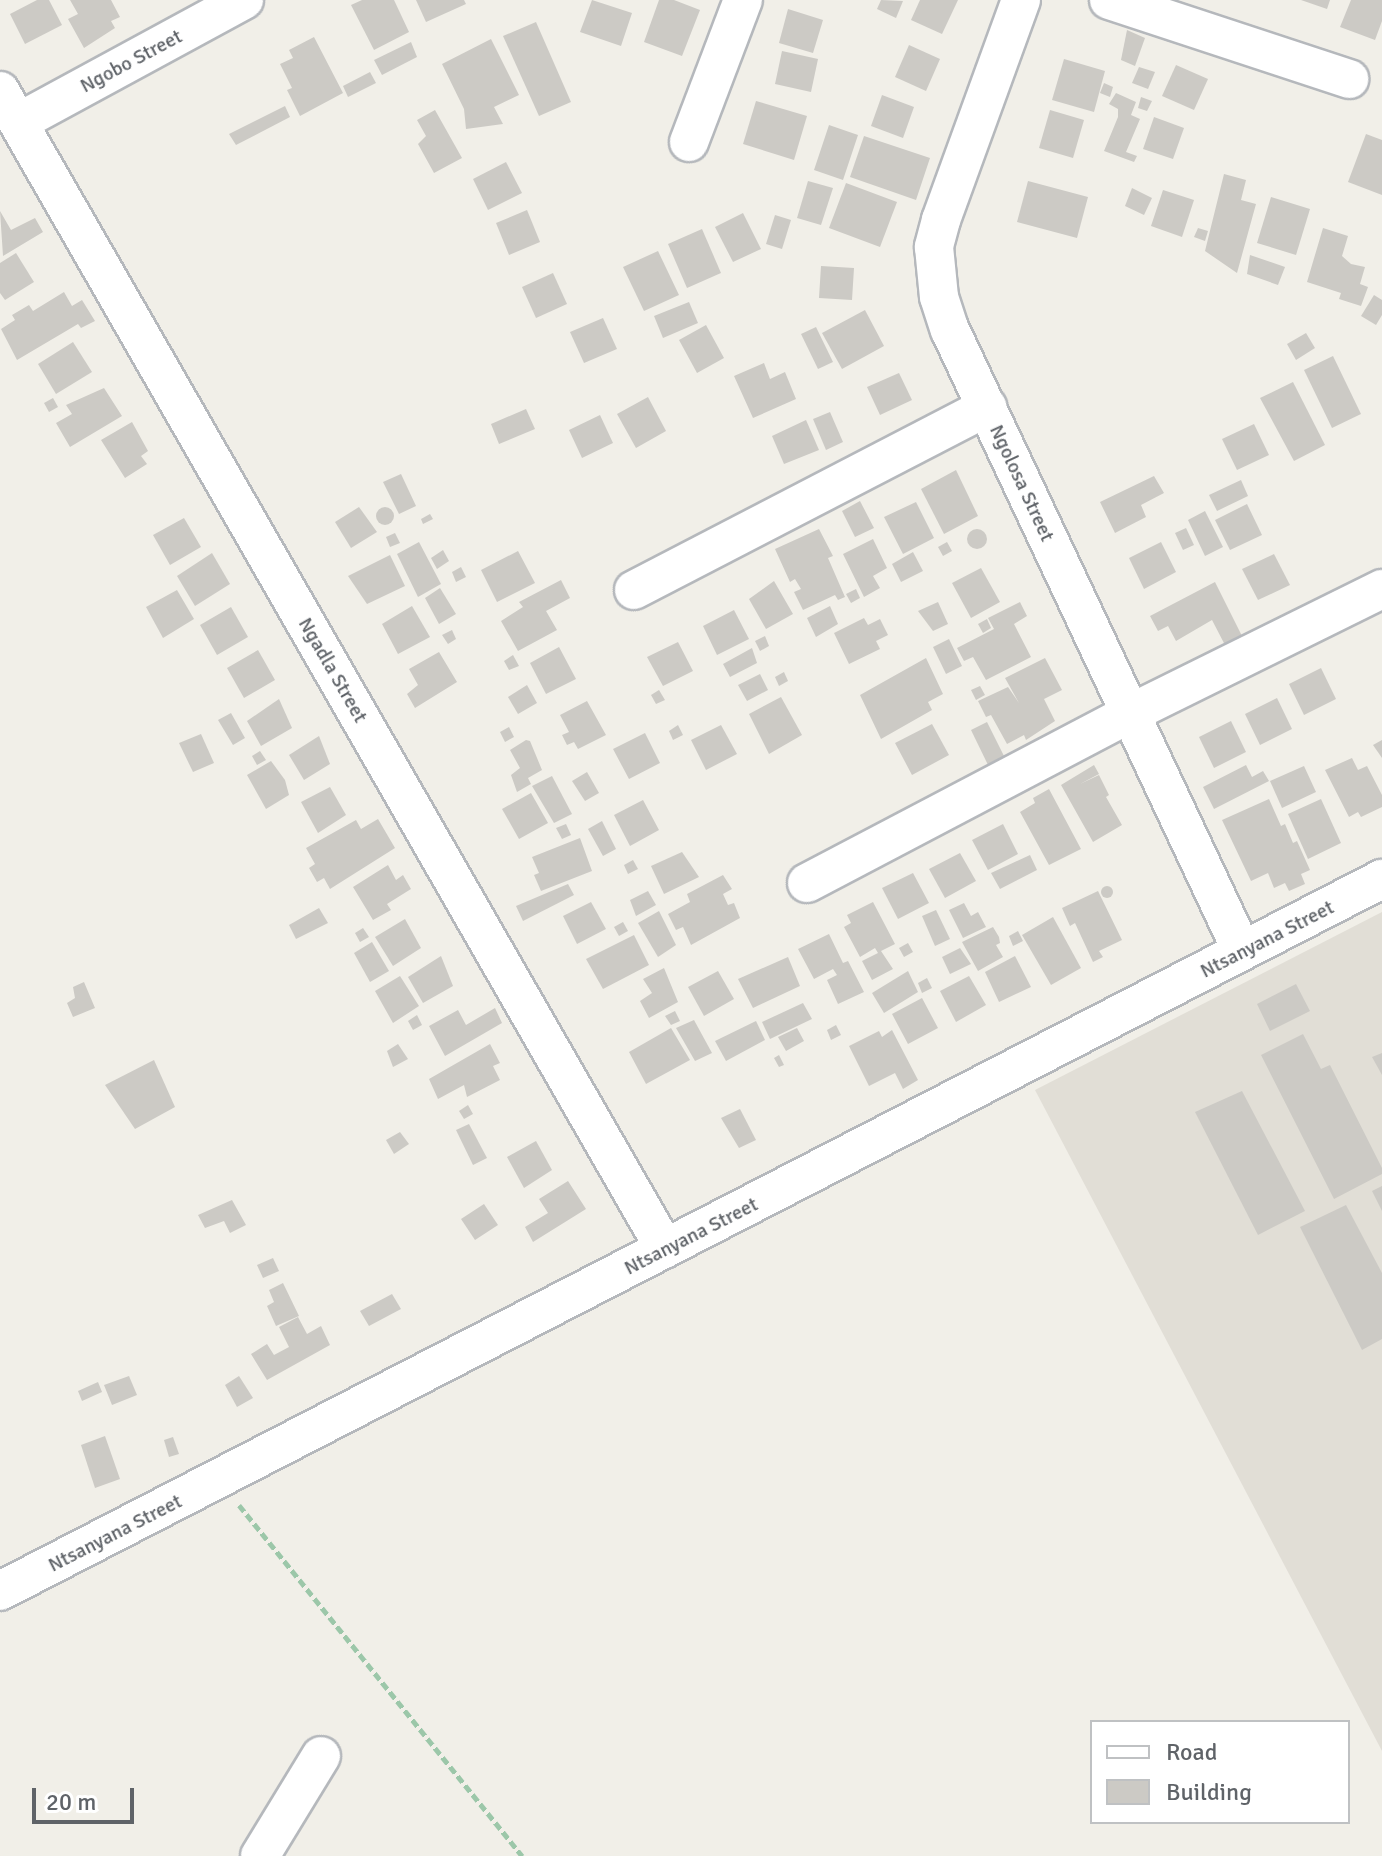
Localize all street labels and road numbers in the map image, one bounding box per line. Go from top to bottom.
street label: Ngobo Street [76,24,186,98]
street label: Ngolosa Street [984,421,1060,545]
street label: Ngadla Street [293,613,373,727]
street label: Ntsanyana Street [1196,895,1338,983]
street label: Ntsanyana Street [620,1192,762,1280]
street label: Ntsanyana Street [44,1489,186,1577]

